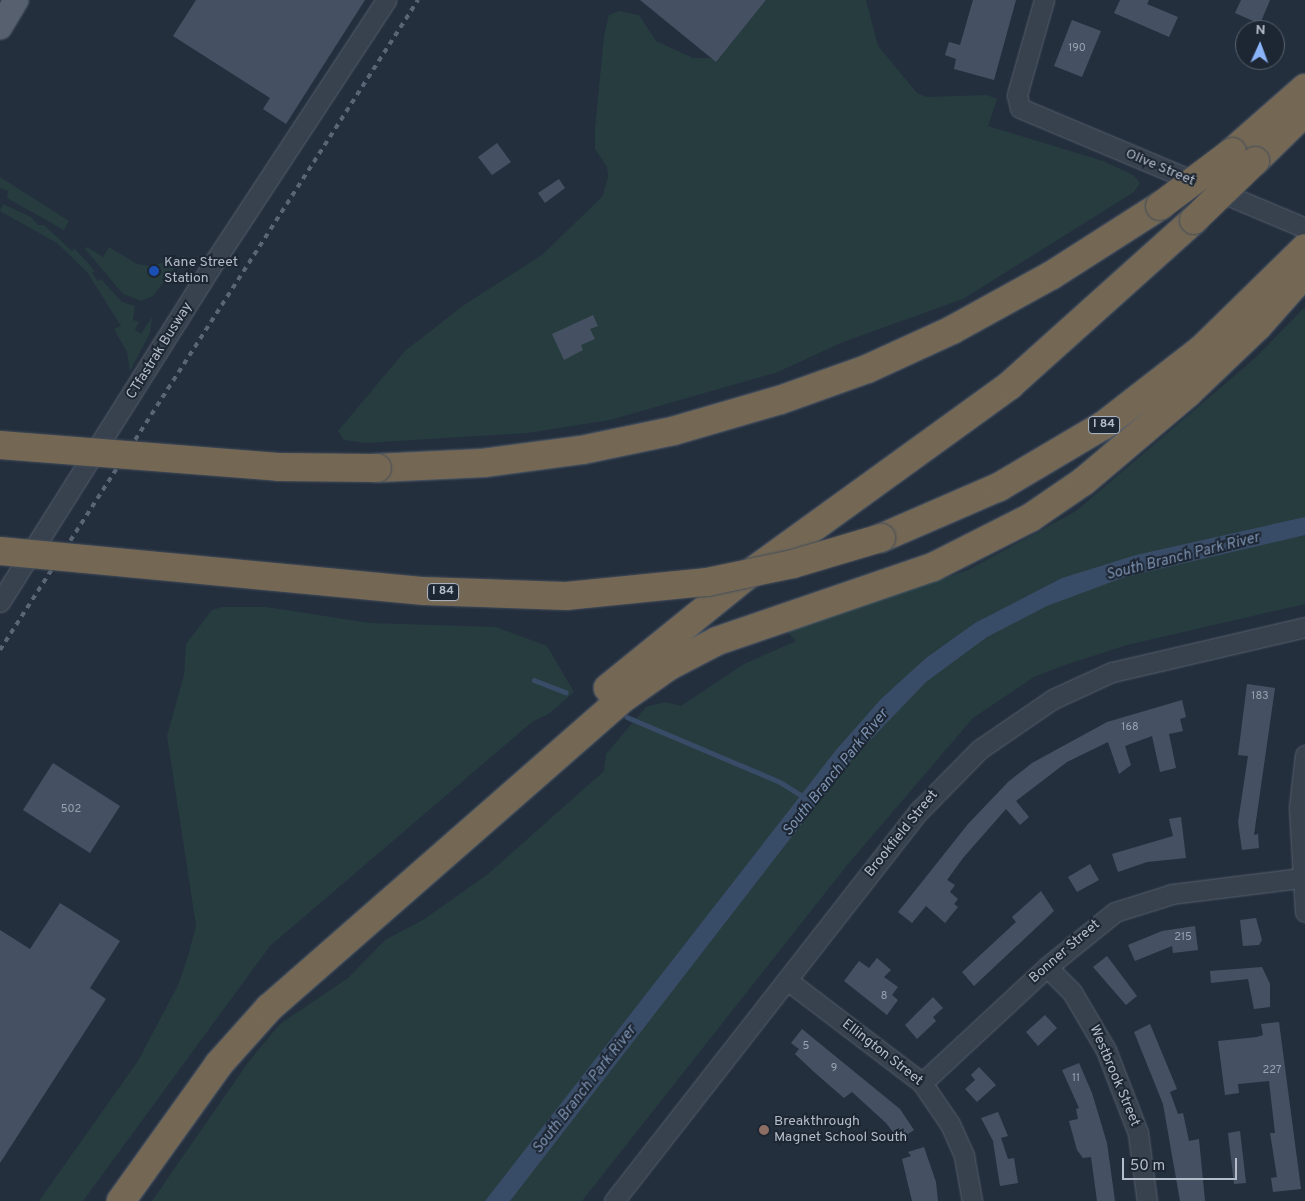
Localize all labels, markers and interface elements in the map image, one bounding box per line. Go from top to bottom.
north arrow [1235,20,1285,70]
text: N [1255,22,1266,39]
house number: 190 [1068,41,1086,55]
street label: Olive Street [1123,146,1197,190]
place label: Kane Street Station [164,255,238,288]
marker: Kane Street Station [148,265,160,277]
street label: CTfastrak Busway [123,299,197,403]
road number: I 84 [1088,416,1120,434]
water label: South Branch Park River [1104,529,1262,585]
road number: I 84 [427,582,459,602]
house number: 183 [1251,689,1269,703]
water label: South Branch Park River [779,706,893,840]
house number: 168 [1121,720,1139,734]
street label: Brookfield Street [862,787,942,881]
house number: 502 [61,802,81,816]
street label: Bonner Street [1026,917,1104,987]
house number: 215 [1174,930,1192,944]
house number: 8 [881,989,887,1003]
street label: Ellington Street [838,1016,926,1090]
water label: South Branch Park River [529,1022,641,1158]
street label: Westbrook Street [1085,1023,1143,1129]
house number: 5 [803,1039,809,1053]
house number: 9 [831,1061,837,1075]
house number: 227 [1262,1063,1282,1077]
house number: 11 [1072,1071,1080,1085]
place label: Breakthrough Magnet School South [774,1114,907,1146]
marker: Breakthrough Magnet School South [758,1124,770,1136]
scale bar [1125,1148,1240,1180]
text: 50 m [1130,1157,1165,1176]

